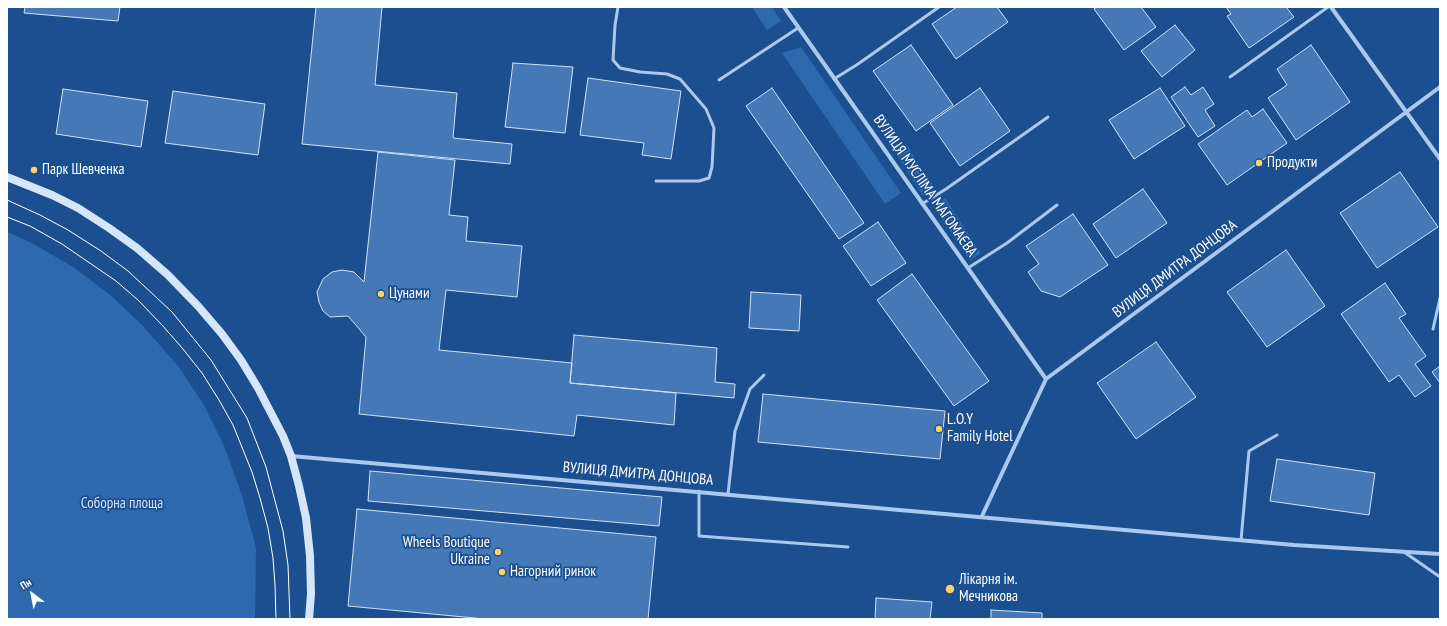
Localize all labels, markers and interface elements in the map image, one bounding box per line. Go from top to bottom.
street label: ВУЛИЦЯ МУСЛІМА МАГОМАЄВА [869,112,981,260]
place label: Продукти [1267,154,1317,172]
marker: Продукти [1254,158,1264,168]
place label: Парк Шевченка [42,161,125,179]
marker: Парк Шевченка [29,165,39,175]
street label: ВУЛИЦЯ ДМИТРА ДОНЦОВА [1109,216,1241,322]
place label: Цунами [389,285,430,303]
marker: Цунами [376,289,386,299]
place label: L.O.Y Family Hotel [947,411,1013,446]
marker: L.O.Y Family Hotel [934,424,944,434]
street label: ВУЛИЦЯ ДМИТРА ДОНЦОВА [562,458,714,490]
park label: Соборна площа [81,495,163,513]
place label: Wheels Boutique Ukraine [403,534,490,569]
marker: Wheels Boutique Ukraine [493,547,503,557]
place label: Нагорний ринок [510,563,596,581]
marker: Нагорний ринок [497,567,507,577]
place label: Лікарня ім. Мечникова [959,571,1018,606]
north arrow [12,574,52,614]
text: Пн [17,575,34,593]
marker: Лікарня ім. Мечникова [944,583,956,595]

